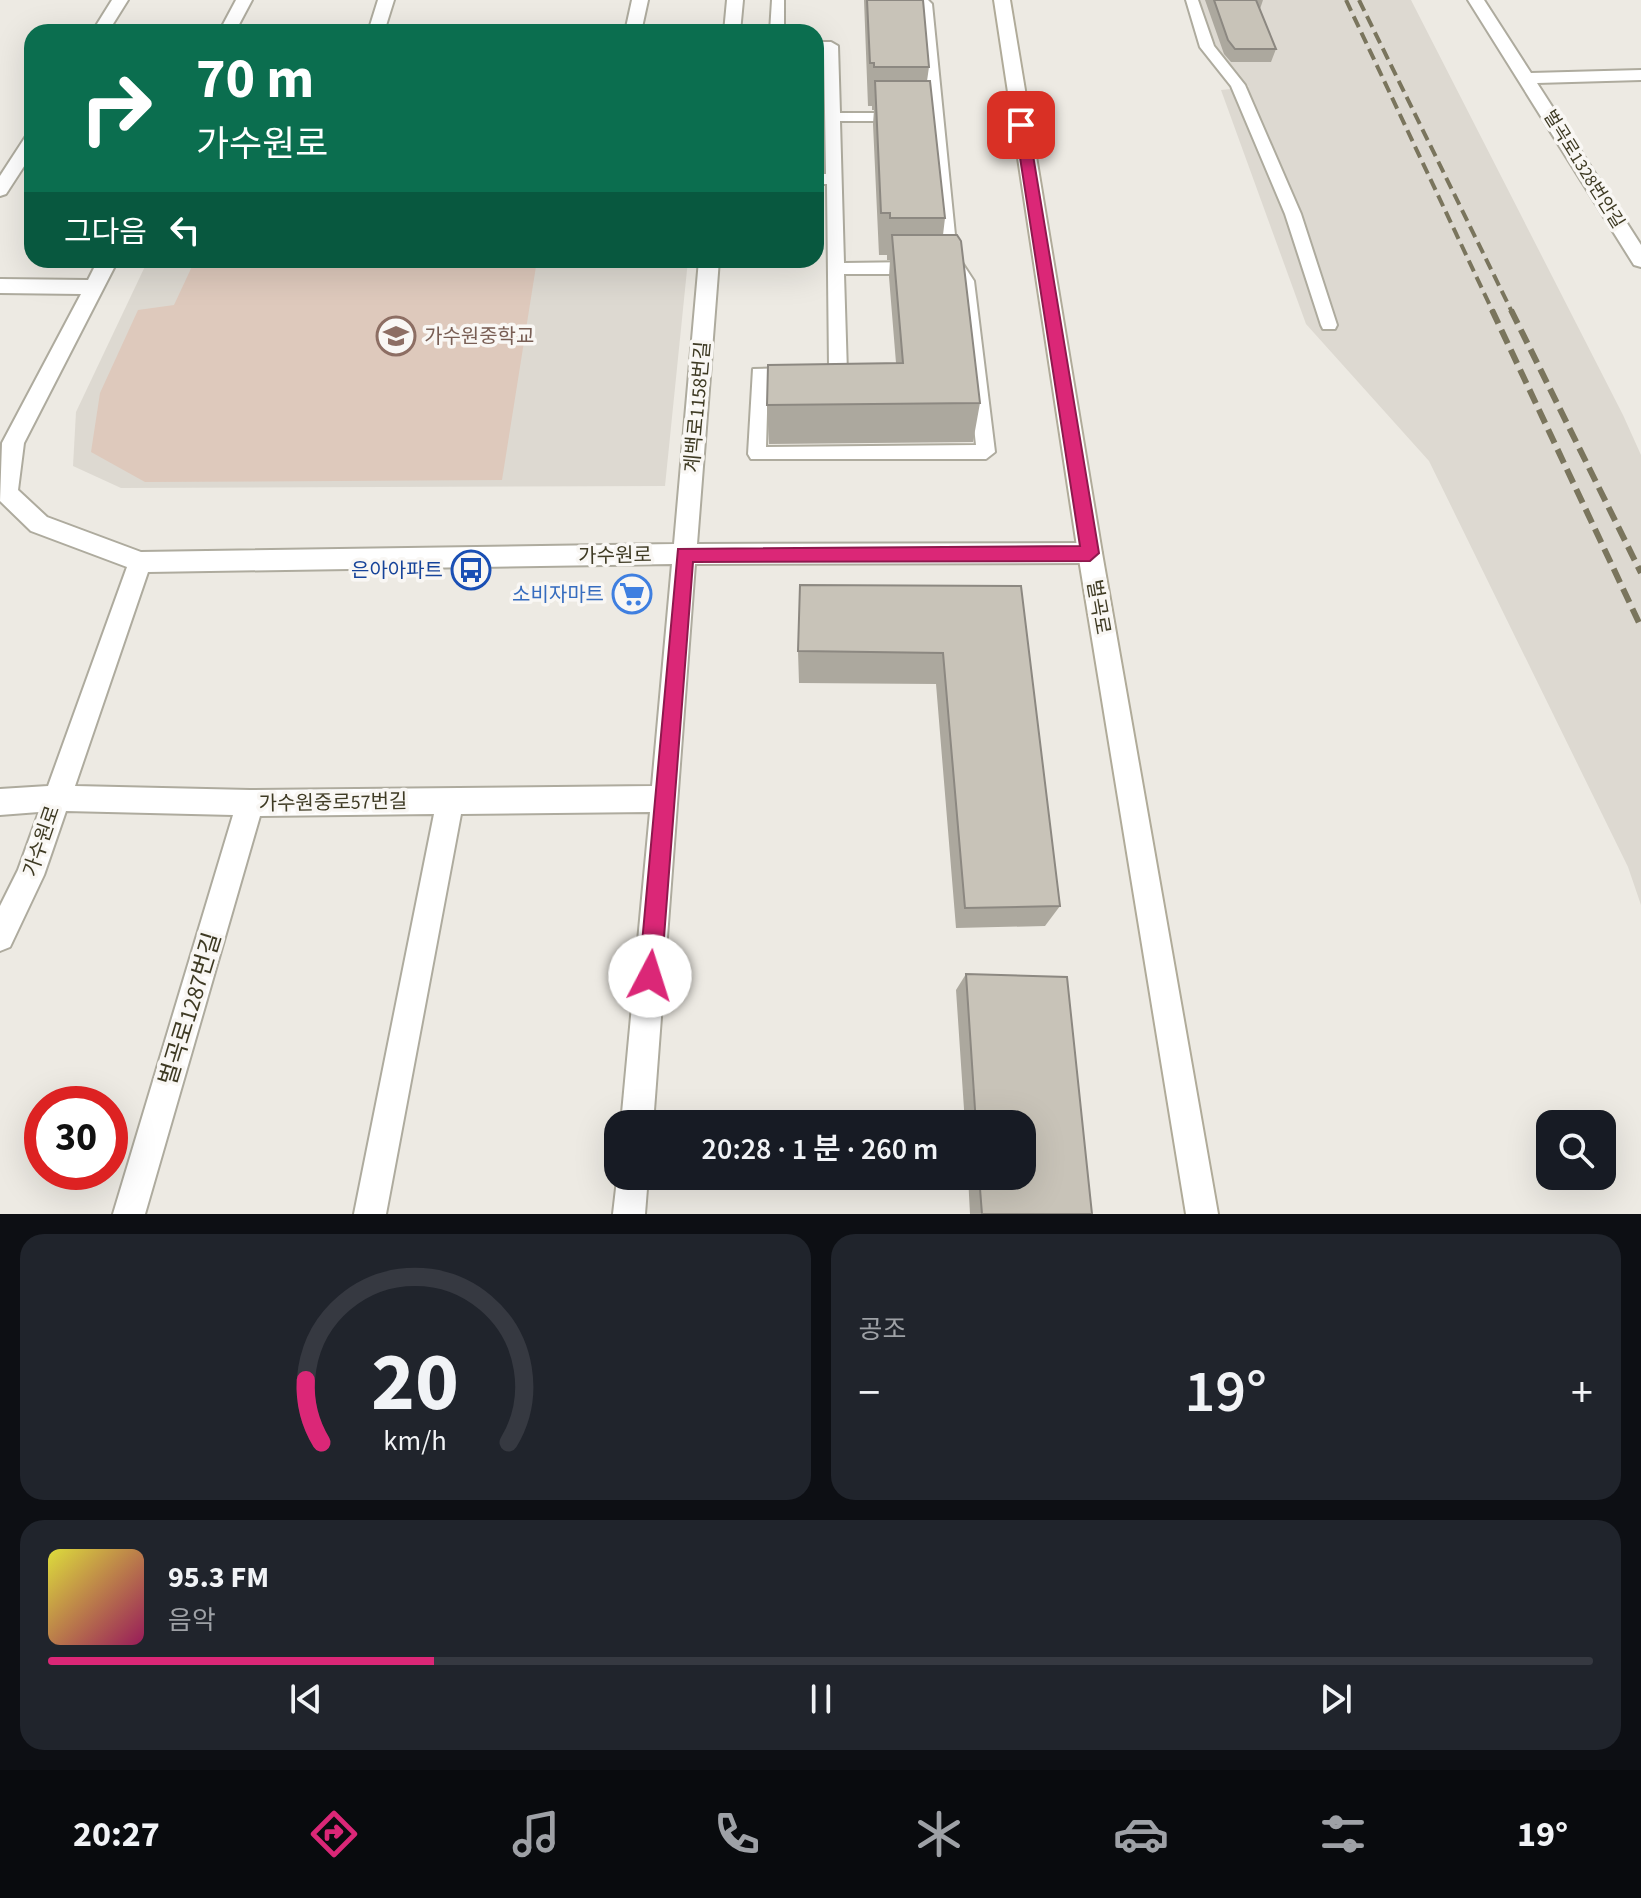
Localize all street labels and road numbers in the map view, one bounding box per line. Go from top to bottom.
street label: 벌곡로1328번안길 [1537,105,1630,233]
street label: 계백로1158번길 [678,340,718,474]
street label: 가수원로 [578,541,652,571]
street label: 벌곡로 [1079,578,1117,637]
street label: 가수원중로57번길 [258,788,408,818]
street label: 가수원로 [17,802,67,881]
street label: 벌곡로1287번길 [151,928,230,1090]

